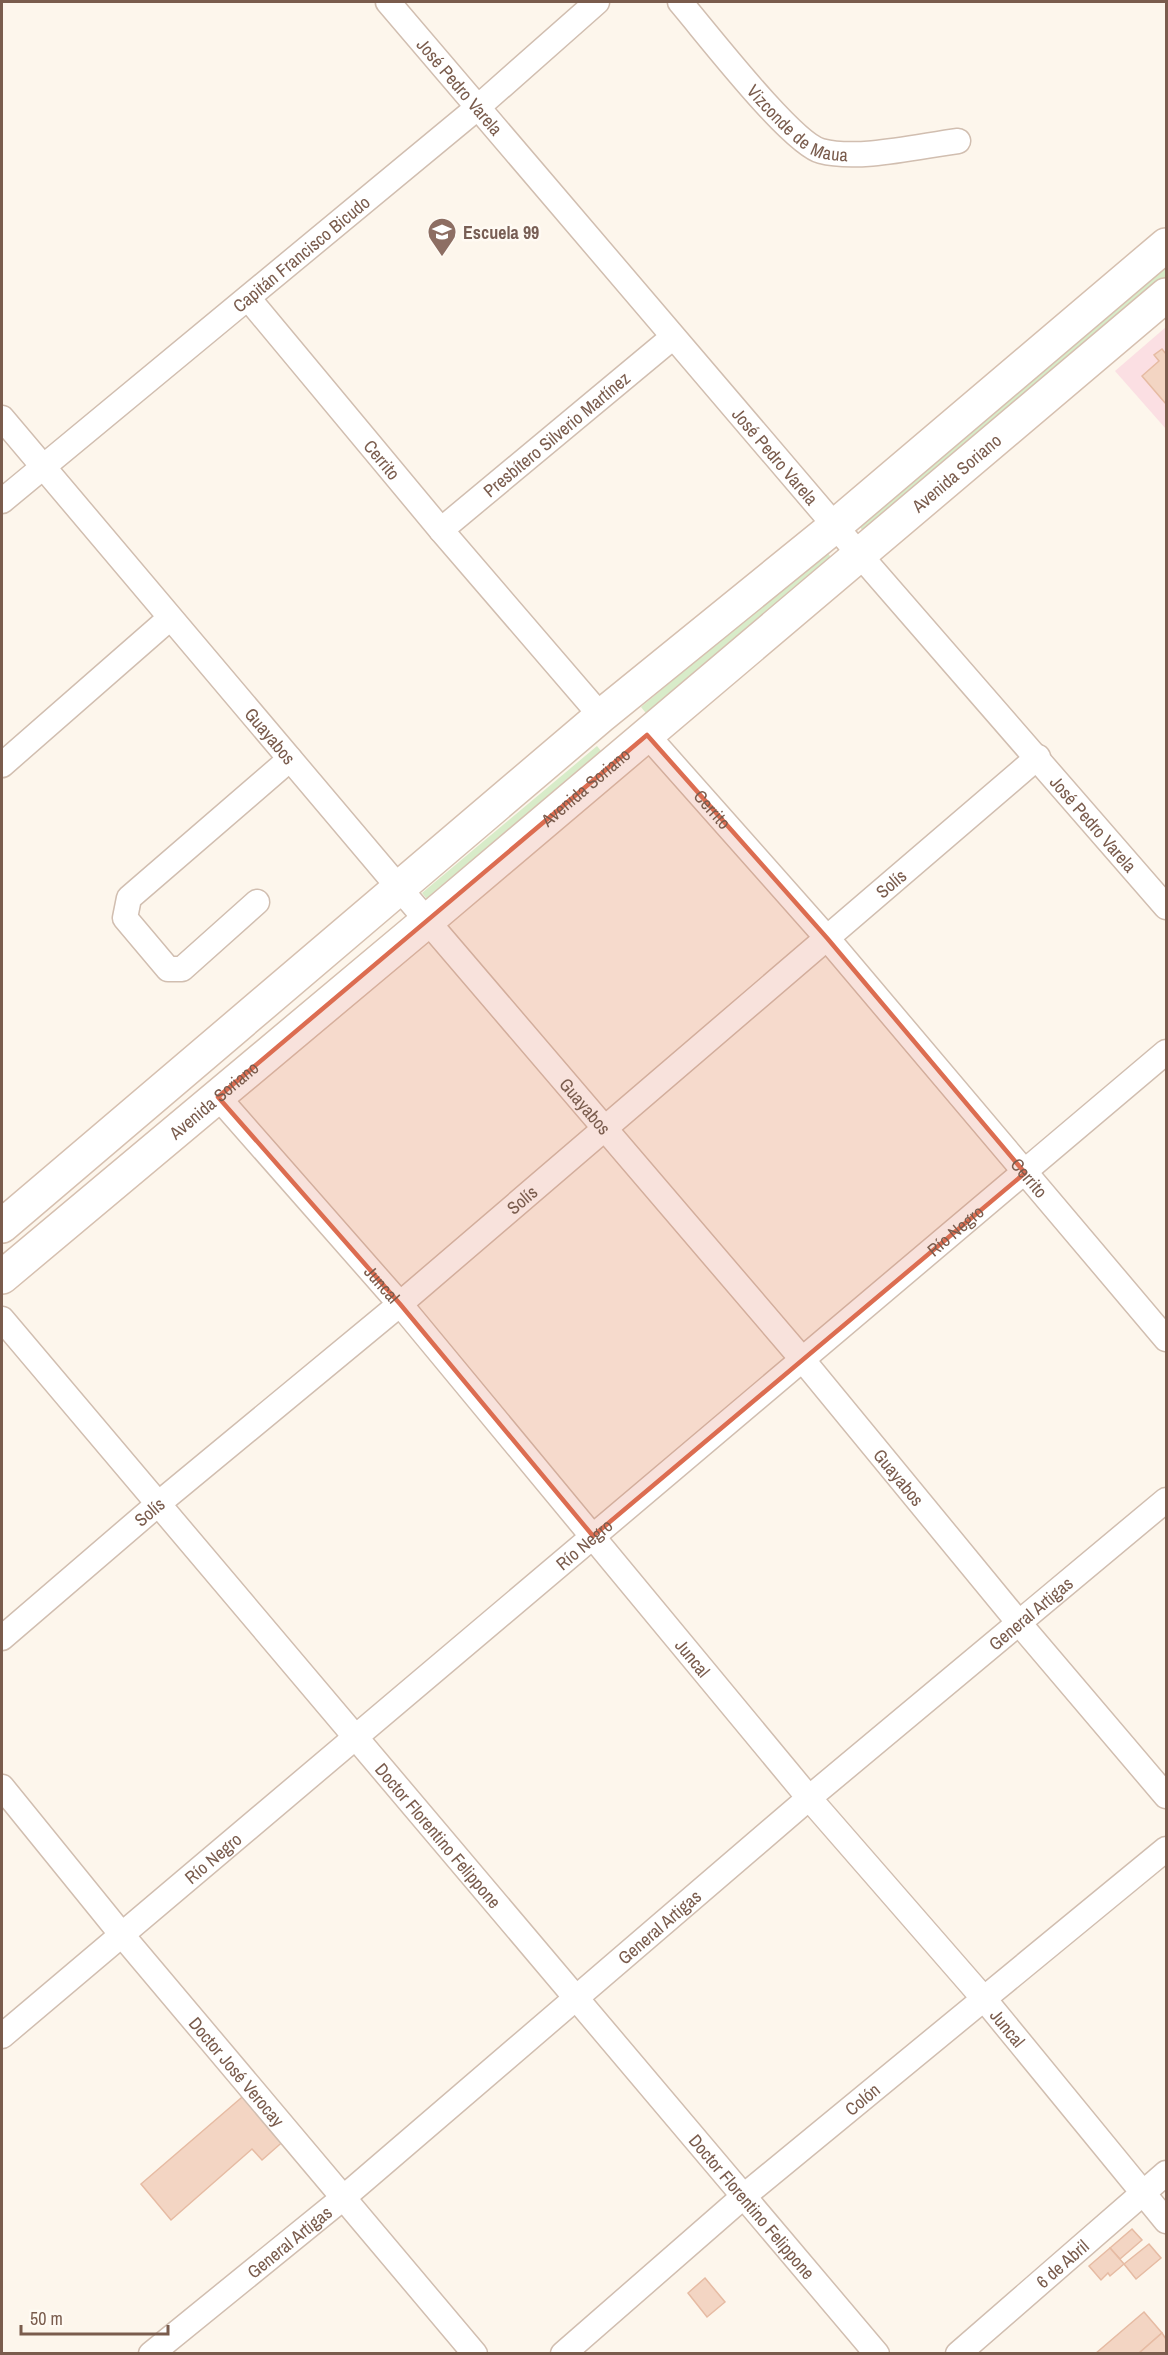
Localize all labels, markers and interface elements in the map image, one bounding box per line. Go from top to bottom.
street label: José Pedro Varela [411,32,509,140]
street label: Vizconde de Maua [742,79,848,167]
street label: Capitán Francisco Bicudo [227,190,375,318]
school or university icon: Escuela 99 [426,216,458,258]
place label: Escuela 99 [463,220,539,245]
street label: Presbítero Silverio Martínez [478,366,635,503]
street label: José Pedro Varela [727,402,824,510]
street label: Avenida Soriano [905,428,1006,518]
street label: Cerrito [358,434,406,485]
street label: Guayabos [239,702,302,770]
street label: Avenida Soriano [535,742,635,833]
street label: José Pedro Varela [1045,770,1142,877]
street label: Cerrito [688,784,737,834]
street label: Solís [870,863,911,903]
street label: Avenida Soriano [163,1055,264,1145]
street label: Guayabos [554,1072,617,1140]
street label: Cerrito [1005,1152,1054,1203]
street label: Solís [501,1179,542,1220]
street label: Río Negro [921,1199,989,1262]
street label: Juncal [359,1260,406,1308]
street label: Guayabos [868,1443,930,1511]
street label: Solís [129,1491,170,1532]
street label: Río Negro [550,1513,618,1575]
street label: General Artigas [983,1571,1078,1656]
street label: Juncal [670,1633,716,1682]
street label: Doctor Florentino Felippone [370,1757,507,1913]
street label: Río Negro [179,1827,247,1889]
street label: General Artigas [612,1884,706,1970]
street label: Juncal [985,2003,1031,2052]
street label: Doctor José Verocay [183,2011,291,2132]
street label: Colón [839,2077,885,2121]
street label: Doctor Florentino Felippone [683,2128,821,2284]
street label: General Artigas [241,2200,337,2284]
street label: 6 de Abril [1030,2233,1094,2293]
scale bar [21,2298,168,2336]
text: 50 m [30,2306,63,2331]

